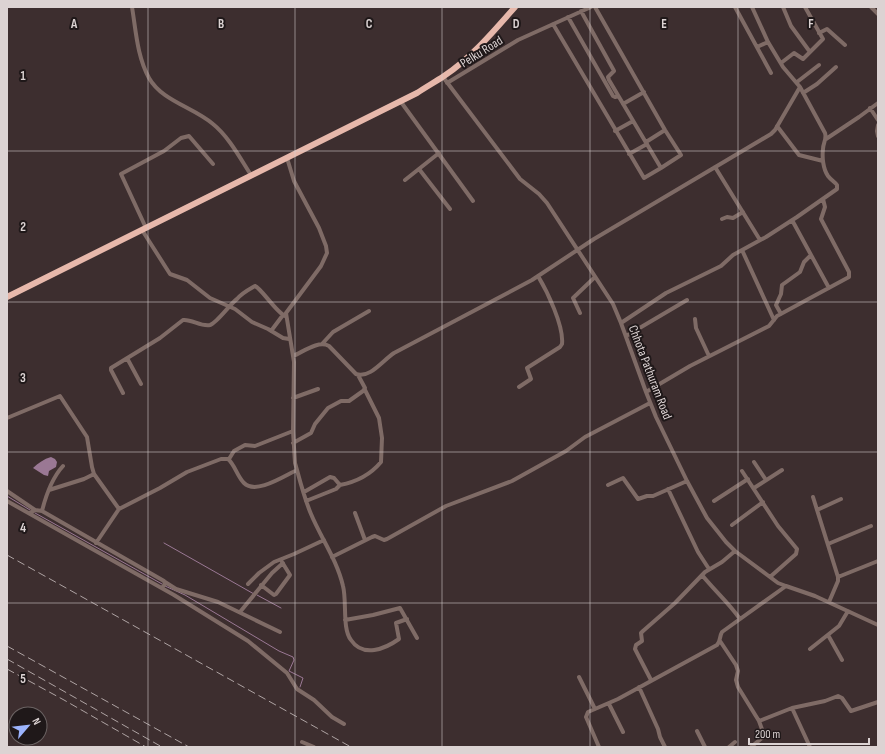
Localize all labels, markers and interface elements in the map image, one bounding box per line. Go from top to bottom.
text: A [70,16,78,32]
text: B [218,16,224,32]
text: C [366,16,373,32]
text: D [513,16,520,32]
text: E [661,16,667,32]
text: F [808,16,814,32]
street label: Pelku Road [457,33,506,71]
text: 1 [20,68,26,84]
text: 2 [20,219,26,235]
street label: Chhota Pathuram Road [625,323,675,422]
text: 3 [20,370,26,386]
text: 4 [20,520,26,536]
text: 5 [20,671,26,687]
north arrow [8,706,48,746]
text: N [29,716,44,727]
scale bar [749,720,869,746]
text: 200 m [755,727,781,742]

